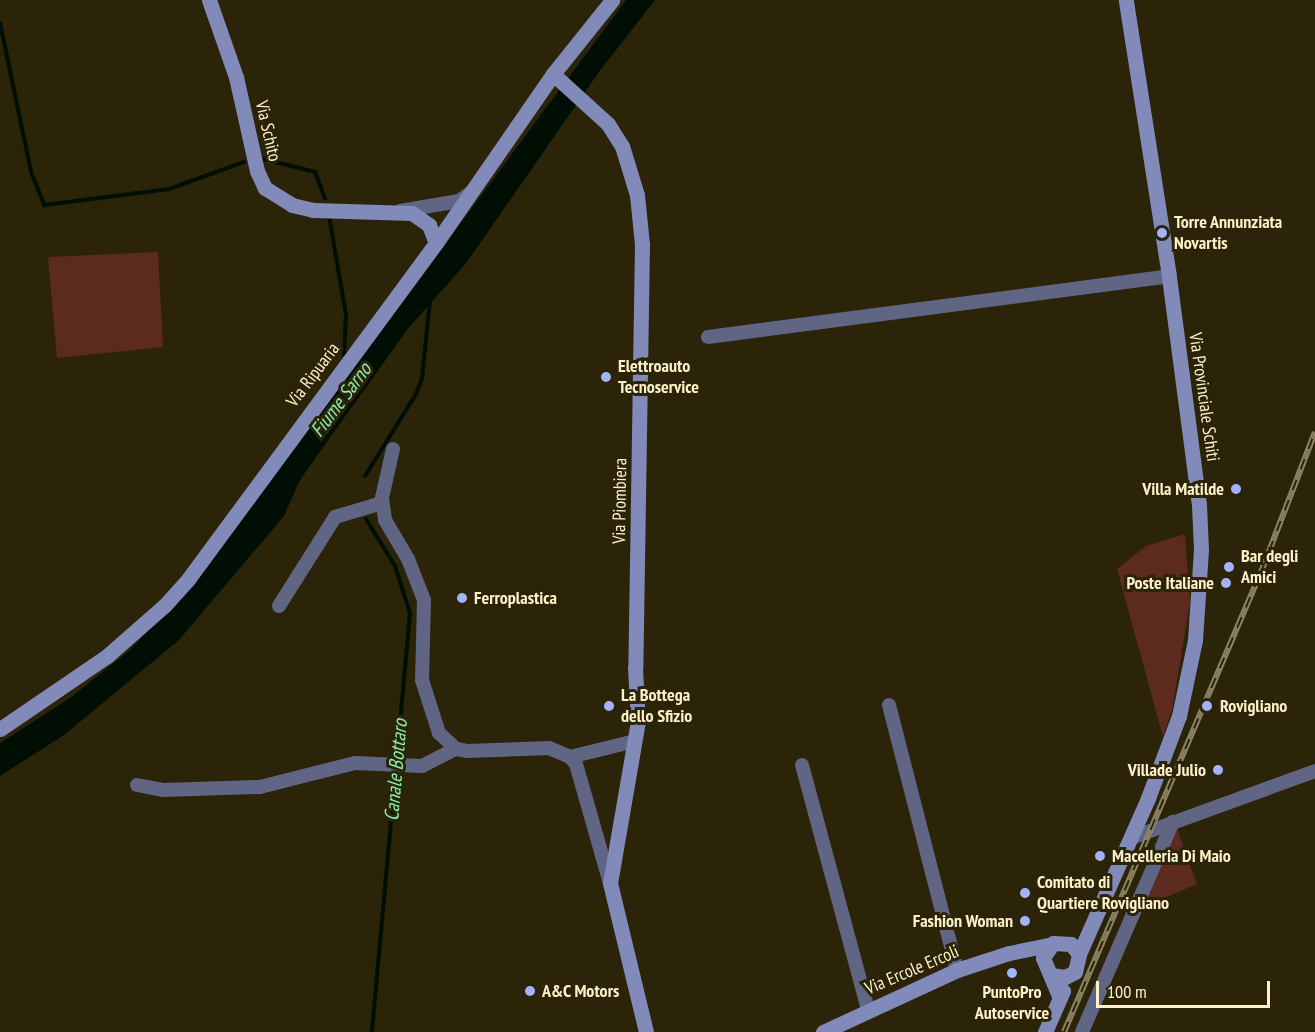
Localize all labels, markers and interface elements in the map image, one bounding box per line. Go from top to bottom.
street label: Via Schito [251,98,285,164]
place label: Torre Annunziata Novartis [1174,212,1283,254]
marker: Torre Annunziata Novartis [1155,226,1169,240]
street label: Via Provinciale Schiti [1184,331,1224,463]
street label: Via Ripuaria [282,339,344,411]
place label: Elettroauto Tecnoservice [618,356,699,398]
water label: Fiume Sarno [305,358,377,442]
marker: Elettroauto Tecnoservice [599,370,613,384]
street label: Via Piombiera [608,458,632,544]
place label: Villa Matilde [1142,478,1224,500]
marker: Villa Matilde [1229,482,1243,496]
place label: Bar degli Amici [1241,546,1298,588]
marker: Bar degli Amici [1222,560,1236,574]
place label: Poste Italiane [1126,572,1214,594]
marker: Poste Italiane [1219,576,1233,590]
place label: Ferroplastica [474,587,557,609]
marker: Ferroplastica [455,591,469,605]
place label: La Bottega dello Sfizio [621,685,692,728]
place label: Rovigliano [1220,695,1287,717]
marker: Rovigliano [1198,697,1216,715]
marker: La Bottega dello Sfizio [602,699,616,713]
water label: Canale Bottaro [380,718,412,822]
place label: Villade Julio [1128,759,1206,781]
marker: Villade Julio [1211,763,1225,777]
place label: Macelleria Di Maio [1112,845,1231,867]
marker: Macelleria Di Maio [1093,849,1107,863]
place label: Comitato di Quartiere Rovigliano [1037,872,1169,914]
marker: Comitato di Quartiere Rovigliano [1018,886,1032,900]
place label: Fashion Woman [912,910,1013,932]
marker: Fashion Woman [1018,914,1032,928]
street label: Via Ercole Ercoli [862,941,962,999]
marker: PuntoPro Autoservice [1005,966,1019,980]
scale bar [1099,969,1273,1007]
place label: A&C Motors [542,980,620,1002]
text: 100 m [1107,980,1147,1003]
place label: PuntoPro Autoservice [975,982,1049,1024]
marker: A&C Motors [523,984,537,998]

